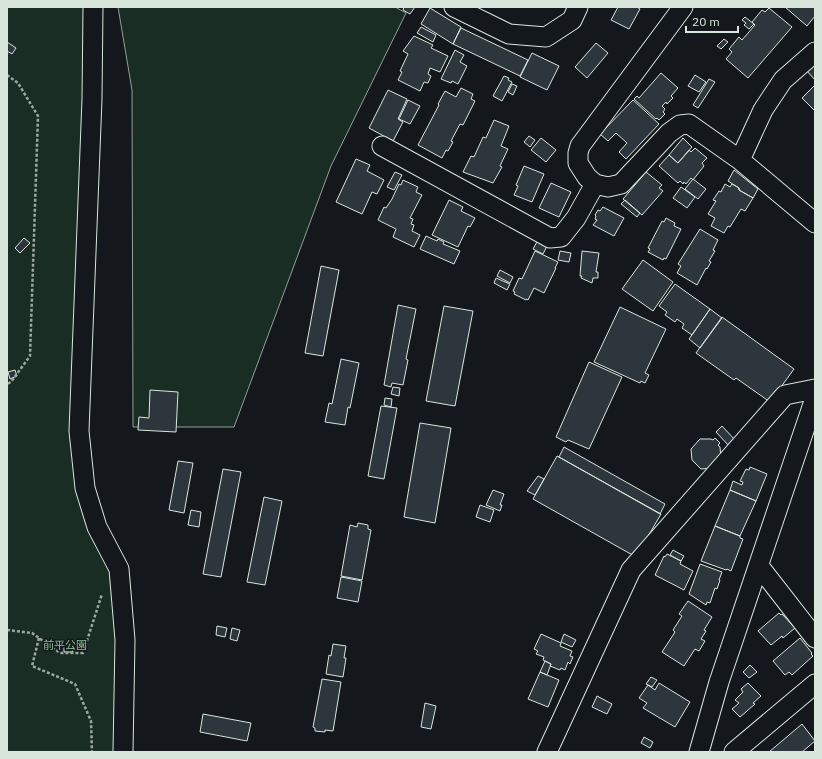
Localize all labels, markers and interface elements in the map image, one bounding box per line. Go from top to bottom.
scale bar [686,8,738,34]
text: 20 m [692,14,720,29]
park label: 前平公園 [43,638,87,652]

